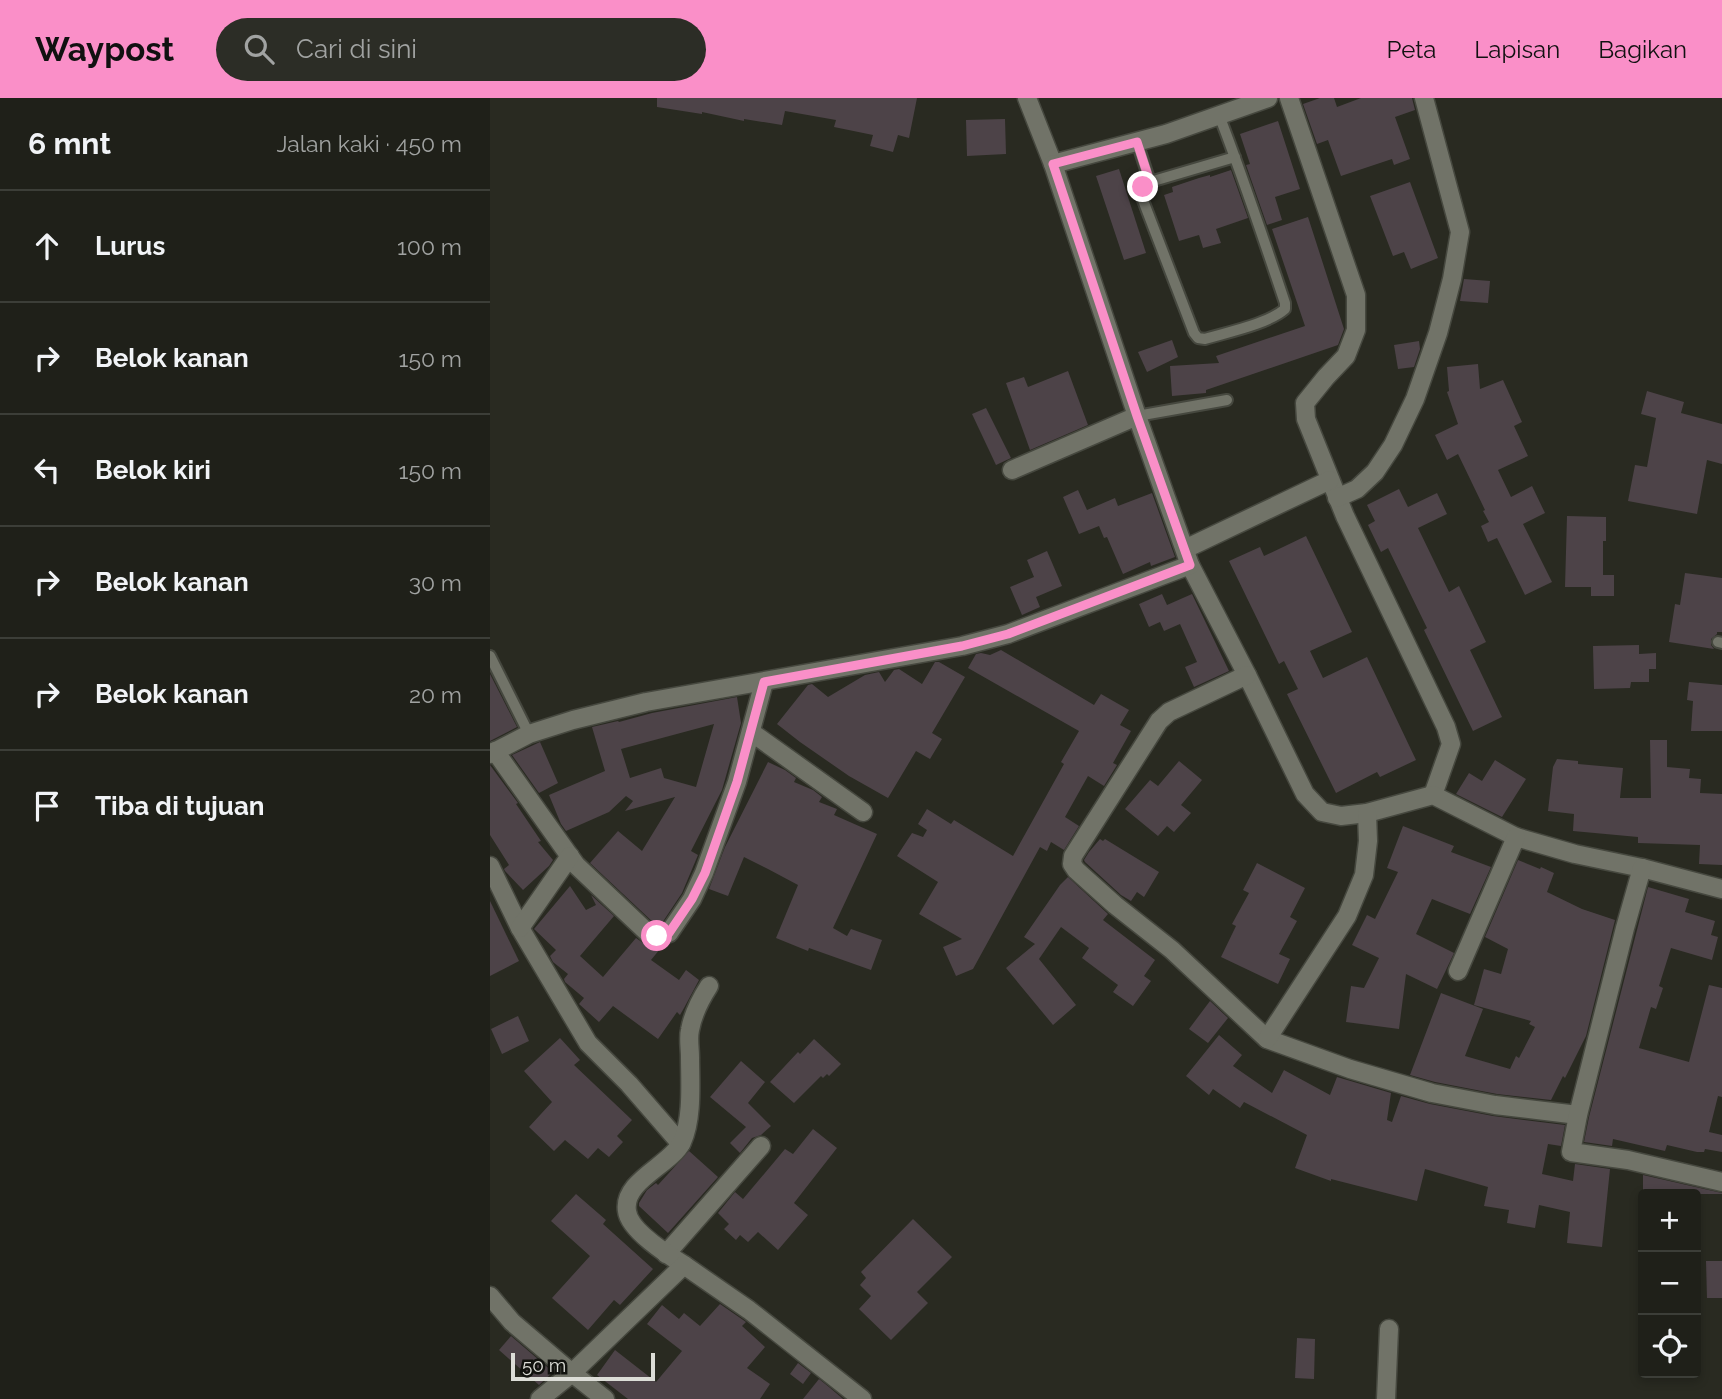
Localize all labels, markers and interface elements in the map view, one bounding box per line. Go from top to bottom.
search box [216,18,706,81]
text: Waypost [35,30,174,69]
icon: search [240,30,278,68]
text: Cari di sini [296,34,417,64]
text: Peta [1387,35,1436,64]
text: Lapisan [1474,35,1560,64]
text: Bagikan [1598,35,1687,64]
text: 6 mnt [28,126,111,161]
text: Jalan kaki · 450 m [276,130,462,157]
route end [1127,171,1158,202]
icon: ahead [28,227,66,265]
text: Lurus [95,231,165,261]
text: 100 m [397,233,462,260]
icon: right [28,339,66,377]
text: Belok kanan [95,343,249,373]
text: 150 m [399,345,462,372]
icon: left [28,451,66,489]
text: Belok kiri [95,455,211,485]
text: 150 m [399,457,462,484]
icon: right [28,563,66,601]
text: Belok kanan [95,567,249,597]
text: 30 m [409,569,462,596]
icon: right [28,675,66,713]
text: Belok kanan [95,679,249,709]
text: 20 m [409,681,462,708]
icon: arrive [28,787,66,825]
text: Tiba di tujuan [95,791,265,821]
route start [641,920,672,951]
map controls [1638,1189,1701,1378]
button: + [1638,1189,1701,1252]
button: − [1638,1252,1701,1315]
button: locate [1638,1315,1701,1378]
scale bar [511,1350,654,1382]
text: 50 m [522,1354,566,1376]

